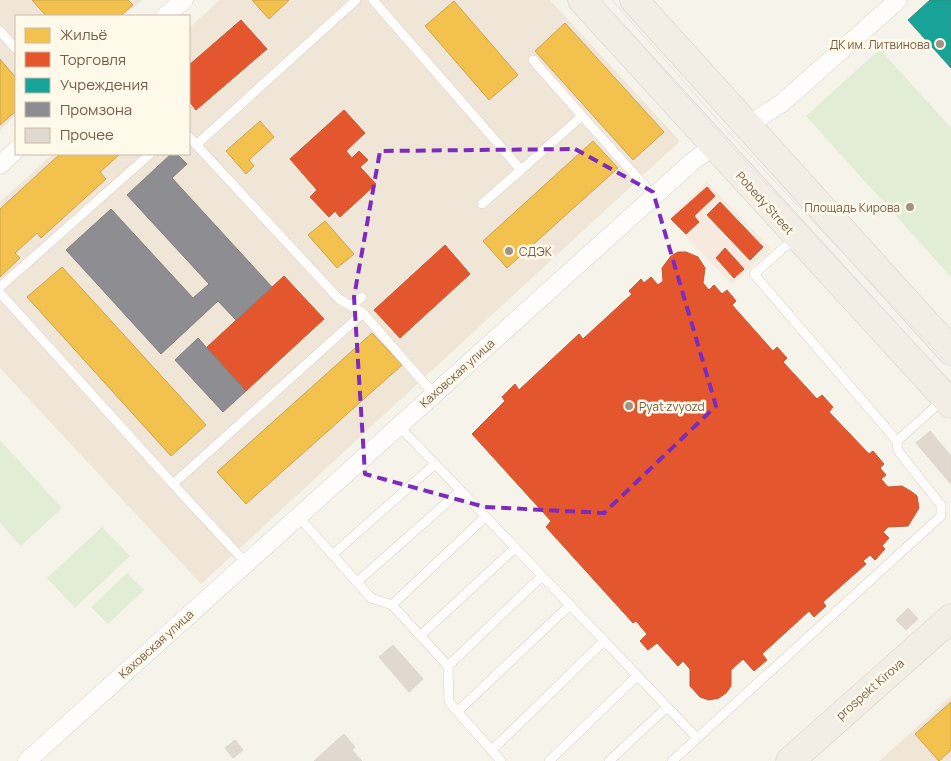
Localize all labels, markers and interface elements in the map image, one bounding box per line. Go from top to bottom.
legend [15,15,190,155]
text: Жильё [60,24,108,45]
place label: ДК им. Литвинова [829,36,930,53]
marker: ДК им. Литвинова [934,38,946,50]
text: Торговля [60,49,126,70]
text: Учреждения [60,74,148,95]
text: Промзона [60,99,132,120]
text: Прочее [60,124,114,145]
street label: Pobedy Street [732,168,798,238]
place label: Площадь Кирова [805,199,900,216]
marker: Площадь Кирова [904,201,916,213]
place label: СДЭК [519,243,553,260]
marker: СДЭК [503,245,515,257]
street label: Каховская улица [416,335,498,411]
place label: Pyat zvyozd [639,398,705,415]
marker: Pyat zvyozd [623,400,635,412]
street label: Каховская улица [115,606,197,682]
street label: prospekt Kirova [832,655,908,723]

